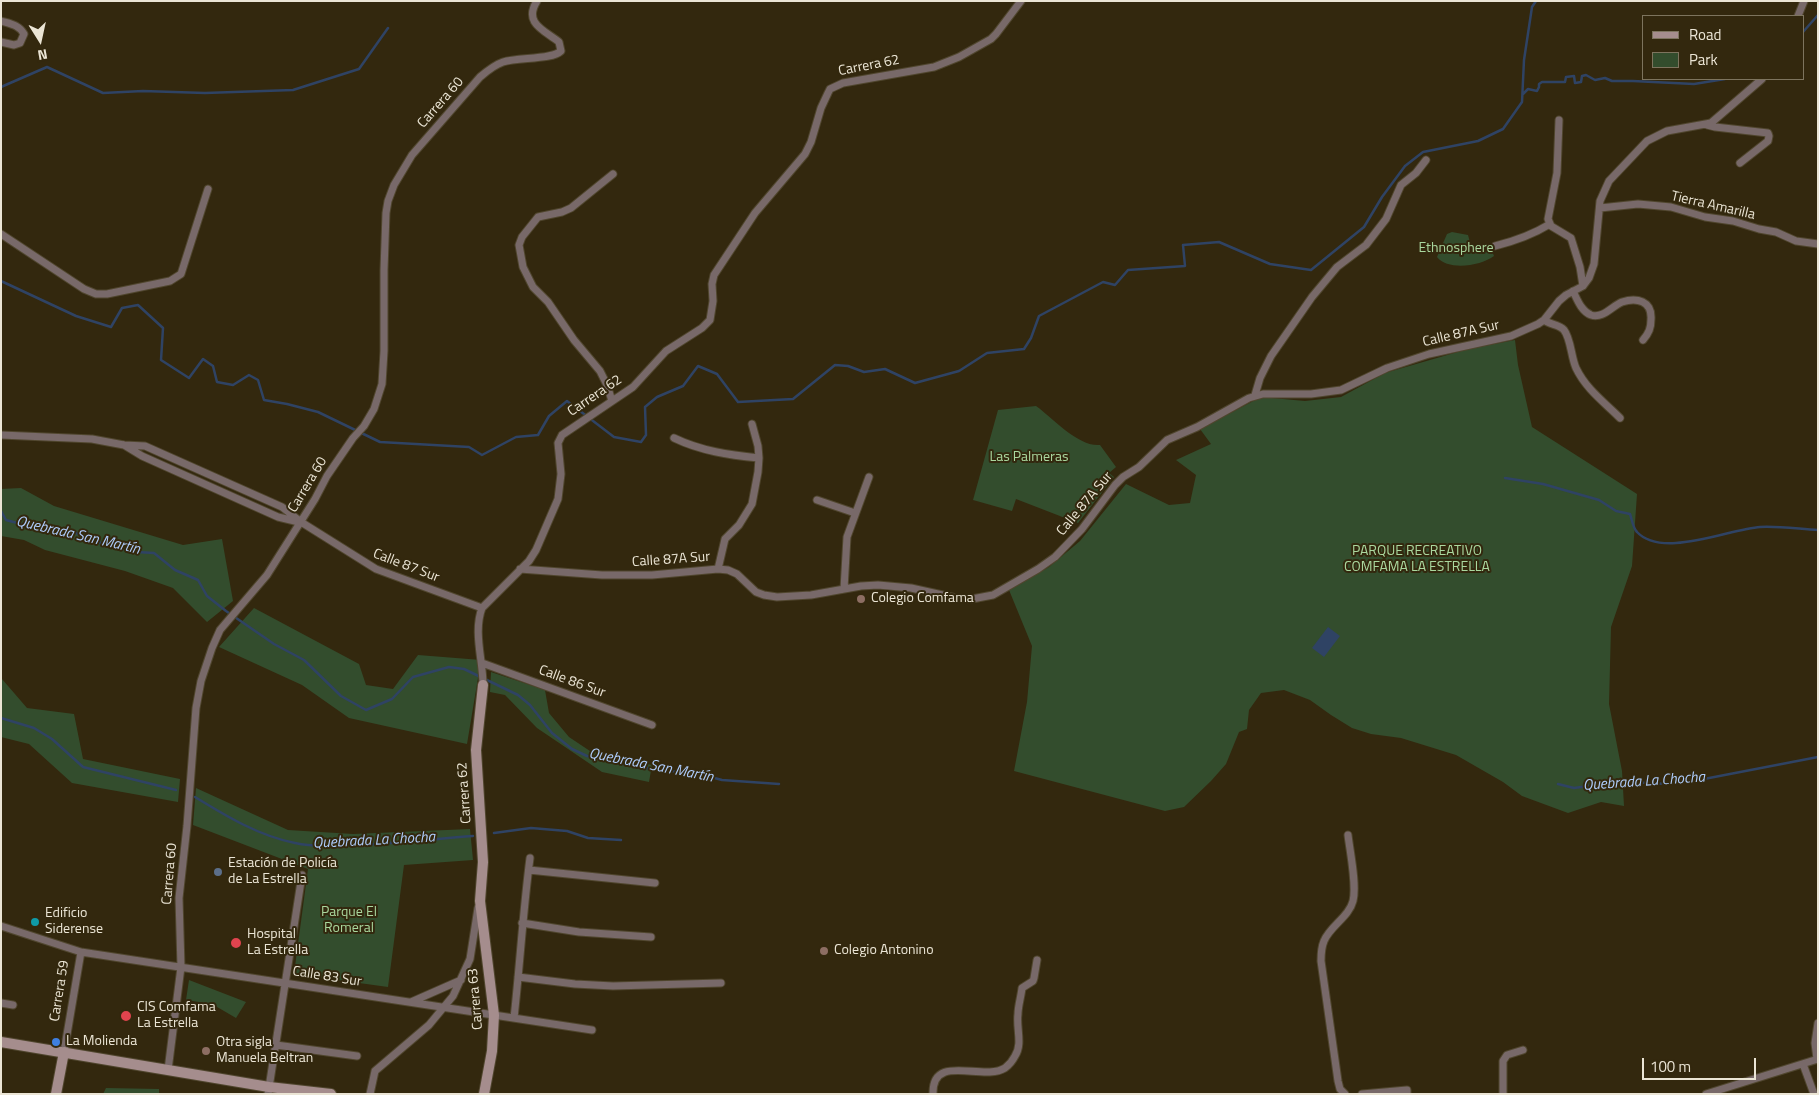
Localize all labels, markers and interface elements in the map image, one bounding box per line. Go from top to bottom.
north arrow [15,15,65,65]
legend [1642,15,1804,80]
text: Road [1689,23,1721,46]
text: N [36,44,49,66]
text: Park [1689,48,1718,71]
street label: Carrera 62 [837,52,901,80]
street label: Carrera 60 [414,74,468,132]
street label: Tierra Amarilla [1669,188,1757,224]
park label: Ethnosphere [1418,241,1494,257]
street label: Calle 87A Sur [1421,317,1501,351]
street label: Carrera 62 [565,372,625,420]
park label: Las Palmeras [990,450,1068,466]
street label: Carrera 60 [285,454,331,516]
street label: Calle 87A Sur [1053,469,1117,539]
water label: Quebrada San Martín [14,513,142,559]
park label: PARQUE RECREATIVO COMFAMA LA ESTRELLA [1344,544,1490,576]
street label: Calle 87 Sur [370,546,442,586]
street label: Calle 87A Sur [631,549,711,571]
place label: Colegio Comfama [871,591,974,607]
marker: Colegio Comfama [855,593,867,605]
street label: Calle 86 Sur [536,662,608,702]
water label: Quebrada San Martín [587,745,715,787]
street label: Carrera 62 [454,762,476,824]
water label: Quebrada La Chocha [1582,769,1706,795]
water label: Quebrada La Chocha [312,829,436,853]
street label: Carrera 60 [159,842,181,906]
place label: Estación de Policía de La Estrella [228,856,337,889]
marker: Estación de Policía de La Estrella [212,866,224,878]
park label: Parque El Romeral [321,905,377,938]
place label: Edificio Siderense [45,906,103,939]
marker: Edificio Siderense [29,916,41,928]
place label: Hospital La Estrella [247,927,308,960]
marker: Hospital La Estrella [229,936,243,950]
place label: Colegio Antonino [834,943,934,959]
marker: Colegio Antonino [818,945,830,957]
street label: Carrera 59 [47,959,73,1023]
street label: Calle 83 Sur [291,963,363,991]
street label: Carrera 63 [465,967,487,1031]
place label: CIS Comfama La Estrella [137,1000,216,1032]
marker: CIS Comfama La Estrella [119,1009,133,1023]
place label: La Molienda [66,1034,137,1050]
place label: Otra sigla Manuela Beltran [216,1035,313,1068]
marker: La Molienda [50,1036,62,1048]
marker: Otra sigla Manuela Beltran [200,1045,212,1057]
scale bar [1644,1048,1758,1080]
text: 100 m [1650,1055,1691,1078]

